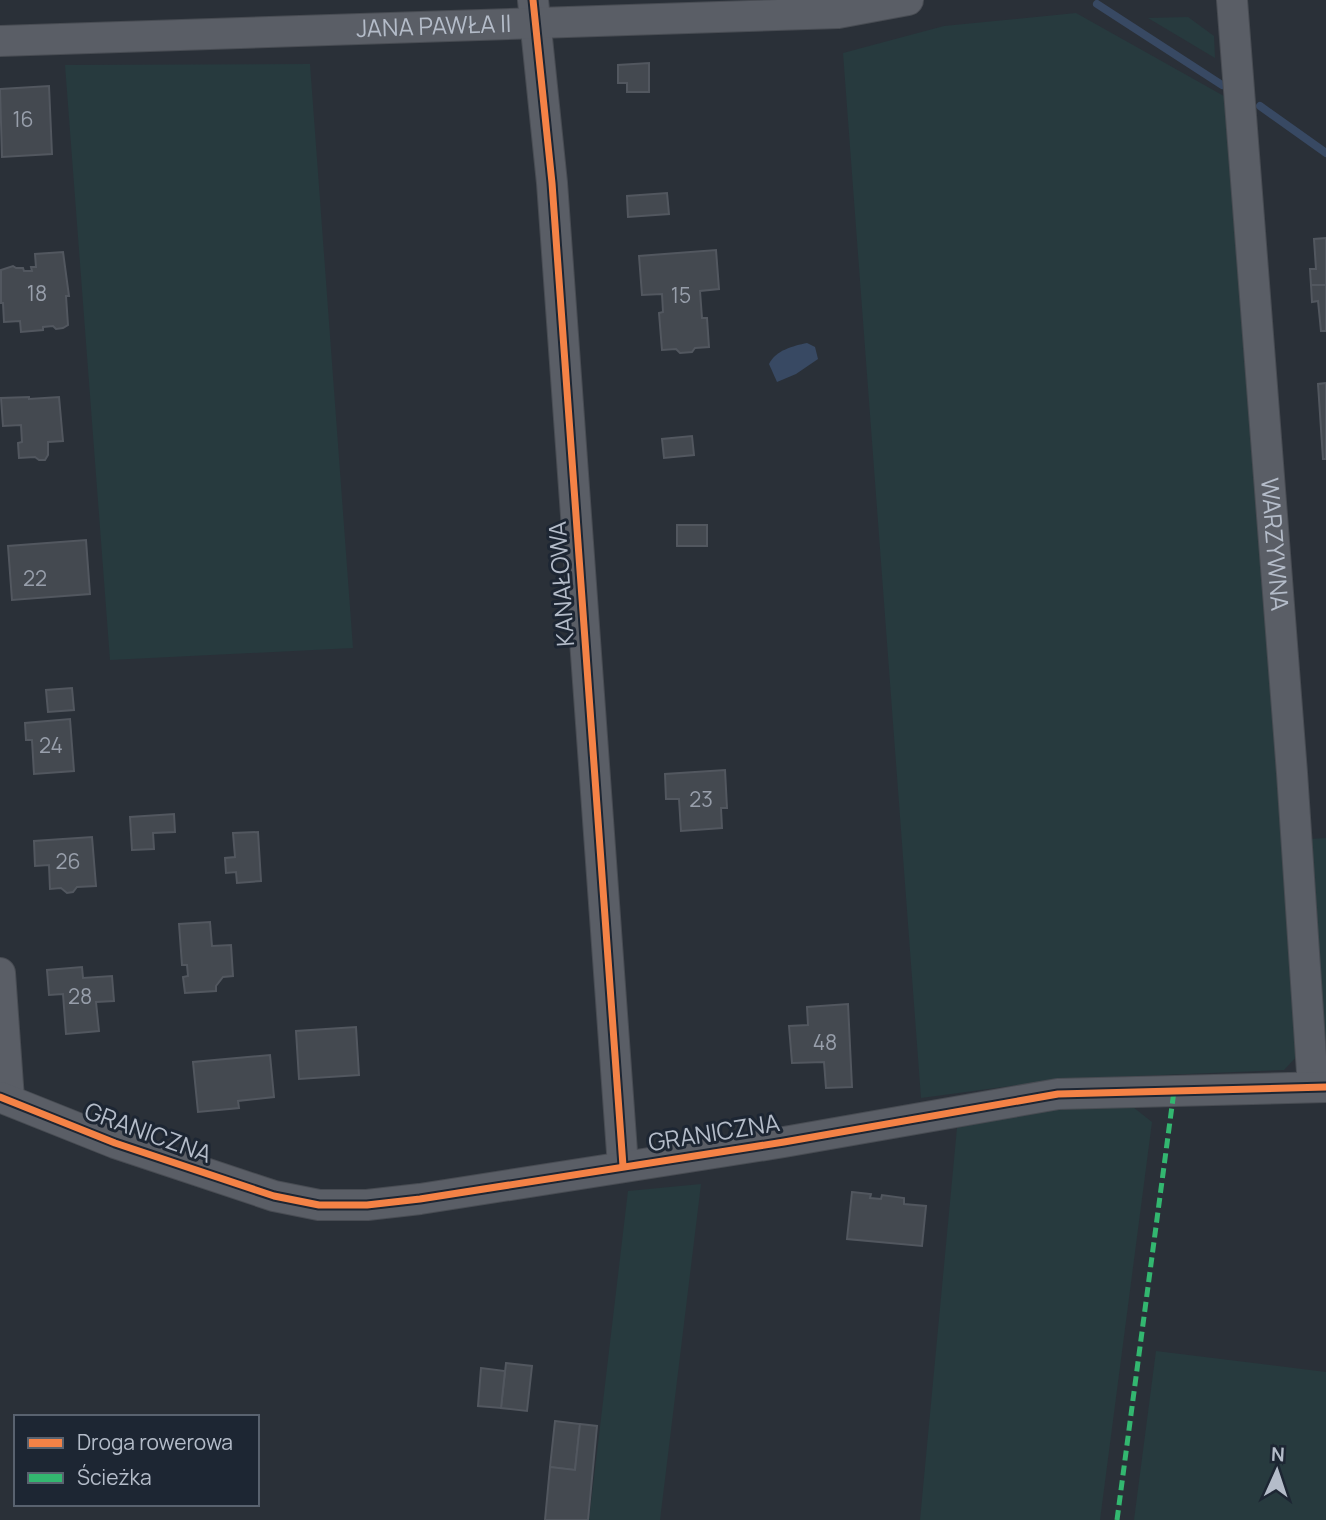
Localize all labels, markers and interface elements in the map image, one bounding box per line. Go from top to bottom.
street label: JANA PAWŁA II [356,6,512,44]
house number: 16 [12,105,34,133]
house number: 18 [27,279,47,307]
house number: 15 [671,281,691,309]
street label: WARZYWNA [1254,476,1297,612]
street label: KANAŁOWA [540,520,581,648]
house number: 22 [23,564,47,592]
house number: 24 [39,731,63,759]
house number: 23 [689,785,713,813]
house number: 26 [55,847,81,875]
house number: 28 [68,982,92,1010]
house number: 48 [813,1028,837,1056]
street label: GRANICZNA [80,1093,217,1170]
street label: GRANICZNA [646,1105,782,1158]
legend [14,1415,259,1506]
text: Droga rowerowa [77,1428,233,1456]
north arrow [1242,1436,1312,1506]
text: N [1270,1441,1285,1467]
text: Ścieżka [77,1463,152,1491]

